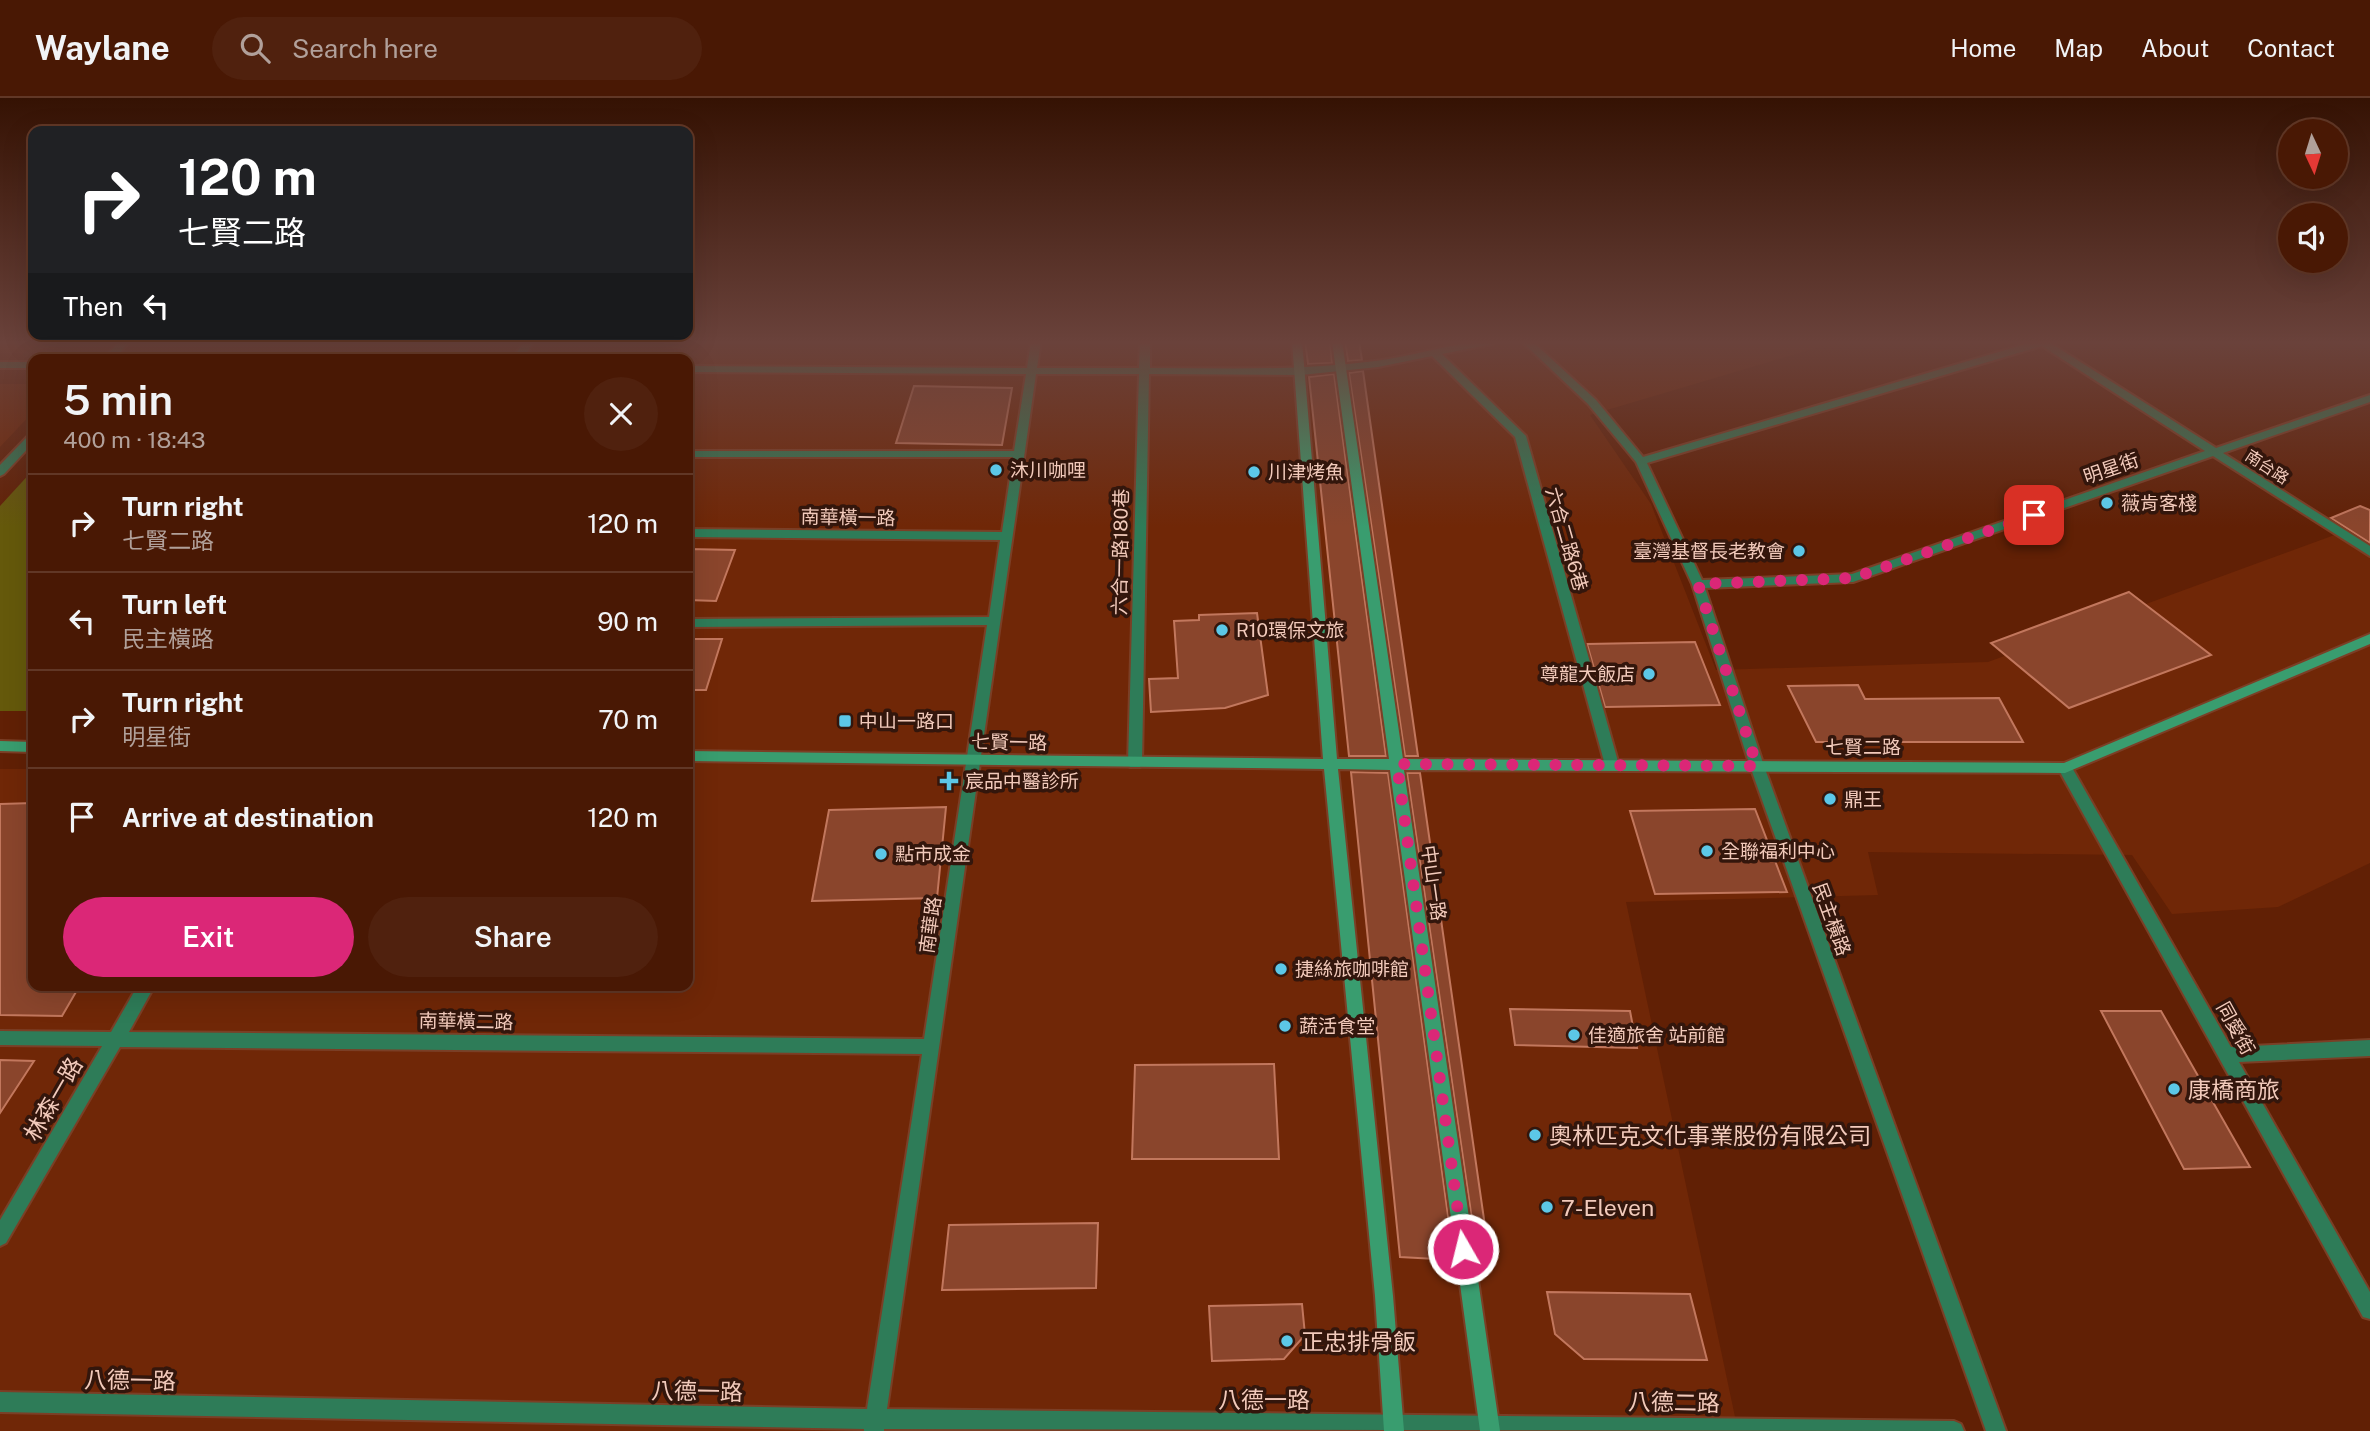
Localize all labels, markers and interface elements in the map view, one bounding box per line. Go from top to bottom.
search box [212,17,702,80]
text: Waylane [35,29,170,67]
icon: search [236,29,274,67]
text: Search here [292,33,438,64]
text: Home [1950,34,2016,62]
text: Map [2054,34,2103,62]
text: About [2141,34,2209,62]
text: Contact [2247,34,2335,62]
north arrow [2278,119,2348,189]
map controls [2278,119,2348,273]
text: 120 m [178,148,317,206]
icon: right [63,154,154,245]
button: sound [2278,203,2348,273]
text: 七賢二路 [178,214,306,251]
icon: left [137,287,175,325]
text: Then [63,291,123,322]
text: 5 min [63,375,173,424]
button: close [584,377,658,451]
text: 400 m · 18:43 [63,426,205,453]
street label: 南台路 [2242,446,2292,488]
street label: 明星街 [2080,448,2142,488]
place label: 沐川咖哩 [1010,459,1086,481]
place label: 川津烤魚 [1268,461,1344,483]
marker: 沐川咖哩 [988,462,1004,478]
marker: 川津烤魚 [1246,464,1262,480]
street label: 六合二路6巷 [1542,485,1592,593]
pin [2004,485,2064,545]
street label: 六合一路180巷 [1108,489,1132,615]
text: Turn right [122,491,244,522]
place label: 薇肯客棧 [2121,492,2197,514]
marker: 薇肯客棧 [2099,495,2115,511]
icon: arrive [2015,496,2053,534]
icon: right [63,504,101,542]
street label: 南華橫一路 [800,505,896,529]
text: 120 m [587,508,658,539]
text: 七賢二路 [122,527,214,554]
place label: 臺灣基督長老教會 [1633,540,1785,562]
marker: 臺灣基督長老教會 [1791,543,1807,559]
text: Turn left [122,589,227,620]
icon: left [63,602,101,640]
text: 90 m [597,606,658,637]
place label: R10環保文旅 [1236,619,1344,641]
marker: R10環保文旅 [1214,622,1230,638]
text: 民主橫路 [122,625,214,652]
place label: 尊龍大飯店 [1540,663,1635,685]
marker: 尊龍大飯店 [1641,666,1657,682]
text: Turn right [122,687,244,718]
icon: right [63,700,101,738]
text: 70 m [598,704,658,735]
place label: 中山一路口 [859,710,954,732]
marker: 中山一路口 [837,713,853,729]
text: 明星街 [122,723,191,750]
street label: 七賢一路 [971,730,1047,754]
street label: 七賢二路 [1825,736,1901,758]
place label: 宸品中醫診所 [965,770,1079,792]
marker: 宸品中醫診所 [939,771,959,791]
place label: 鼎王 [1844,788,1882,810]
marker: 鼎王 [1822,791,1838,807]
icon: arrive [63,798,101,836]
text: Arrive at destination [122,802,374,833]
text: 120 m [587,802,658,833]
place label: 全聯福利中心 [1721,840,1835,862]
place label: 點市成金 [895,843,971,865]
marker: 全聯福利中心 [1699,843,1715,859]
street label: 中山一路 [1418,844,1450,922]
marker: 點市成金 [873,846,889,862]
street label: 民主橫路 [1809,880,1855,958]
street label: 南華路 [915,895,945,955]
button: Exit [63,897,354,977]
button: Share [368,897,658,977]
place label: 捷絲旅咖啡館 [1295,958,1409,980]
marker: 捷絲旅咖啡館 [1273,961,1289,977]
street label: 同愛街 [2213,998,2259,1058]
street label: 南華橫二路 [418,1009,514,1033]
place label: 蔬活食堂 [1299,1015,1375,1037]
marker: 蔬活食堂 [1277,1018,1293,1034]
place label: 佳適旅舍 站前館 [1588,1024,1726,1046]
marker: 佳適旅舍 站前館 [1566,1027,1582,1043]
street label: 林森一路 [18,1052,88,1146]
place label: 康橋商旅 [2188,1076,2280,1103]
marker: 康橋商旅 [2166,1081,2182,1097]
place label: 奧林匹克文化事業股份有限公司 [1549,1122,1871,1149]
marker: 奧林匹克文化事業股份有限公司 [1527,1127,1543,1143]
place label: 7-Eleven [1561,1194,1654,1221]
marker: 7-Eleven [1539,1199,1555,1215]
position arrow [1426,1212,1500,1286]
place label: 正忠排骨飯 [1301,1328,1416,1355]
marker: 正忠排骨飯 [1279,1333,1295,1349]
street label: 八德一路 [84,1366,176,1394]
street label: 八德一路 [651,1377,743,1405]
street label: 八德一路 [1218,1386,1310,1413]
street label: 八德二路 [1628,1388,1720,1416]

